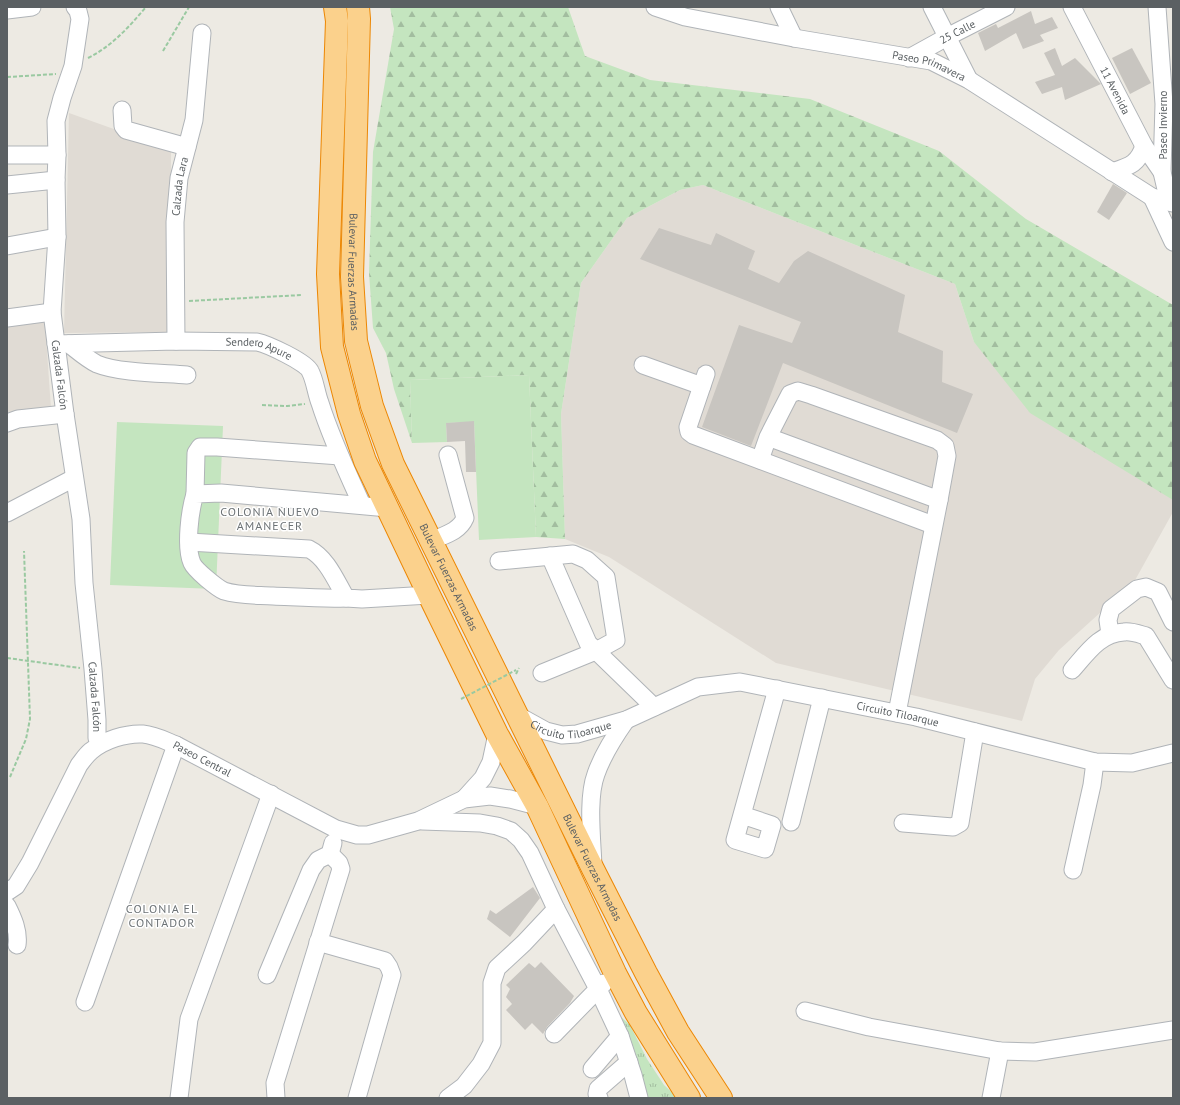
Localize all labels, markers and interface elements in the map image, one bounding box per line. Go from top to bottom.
street label: 25 Calle [937,17,978,47]
street label: Paseo Primavera [891,48,968,84]
street label: 11 Avenida [1097,64,1133,117]
street label: Paseo Invierno [1156,90,1170,159]
street label: Calzada Lara [169,155,191,216]
street label: Bulevar Fuerzas Armadas [345,213,362,331]
street label: Sendero Apure [225,335,295,363]
street label: Calzada Falcón [49,339,71,411]
district label: COLONIA NUEVO AMANECER [220,504,320,533]
street label: Bulevar Fuerzas Armadas [417,521,481,633]
street label: Calzada Falcón [85,661,104,732]
street label: Circuito Tiloarque [855,698,941,730]
street label: Circuito Tiloarque [528,717,613,743]
street label: Paseo Central [171,738,234,780]
street label: Bulevar Fuerzas Armadas [560,812,625,924]
district label: COLONIA EL CONTADOR [126,901,198,930]

